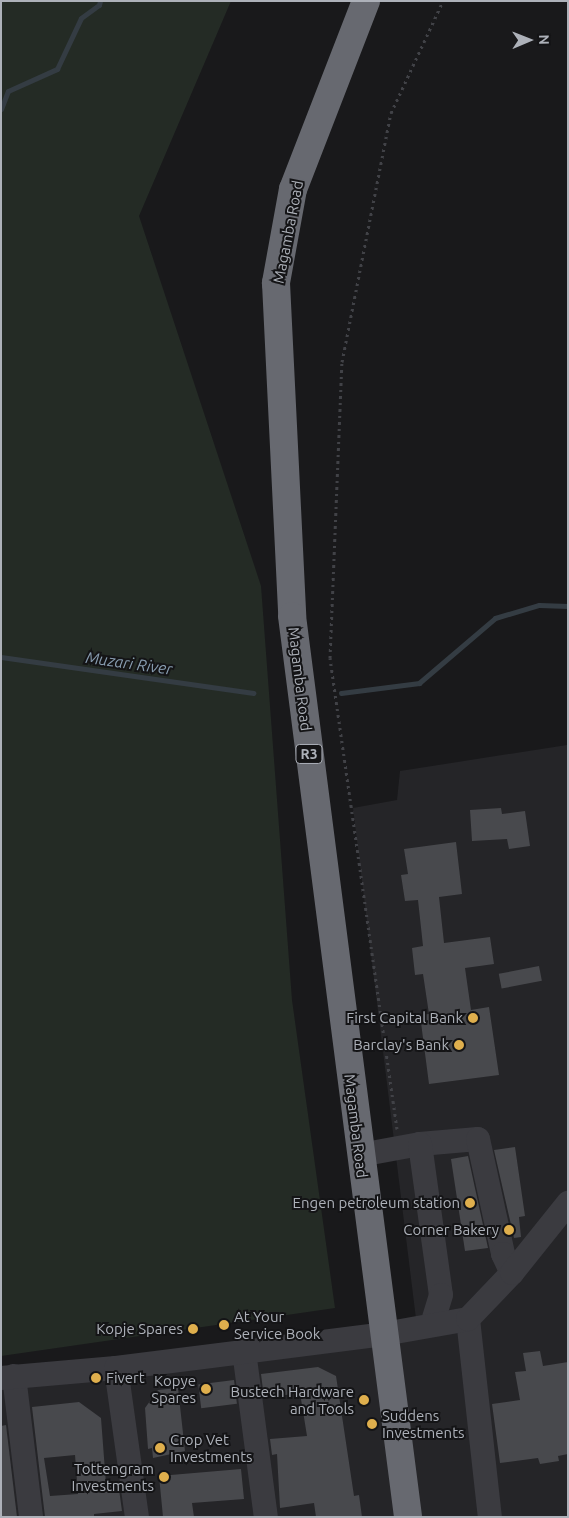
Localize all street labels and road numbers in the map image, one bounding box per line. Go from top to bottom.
street label: Magamba Road [269,179,307,285]
street label: Magamba Road [285,626,315,732]
road number: R3 [295,742,323,766]
street label: Magamba Road [341,1073,371,1179]

